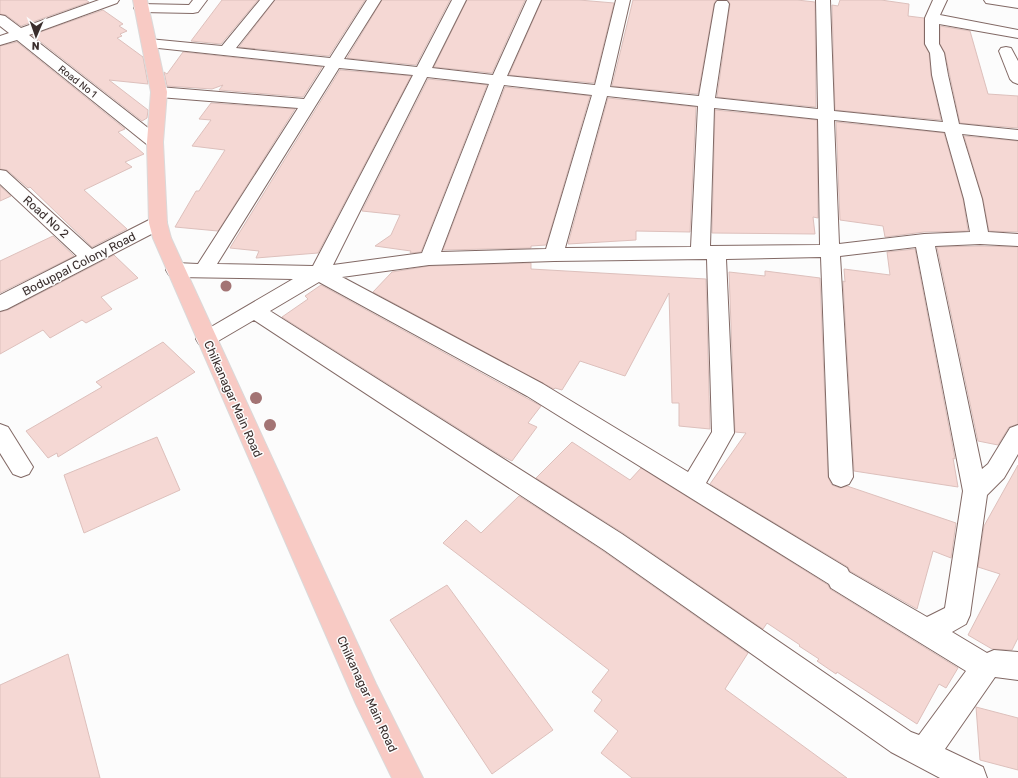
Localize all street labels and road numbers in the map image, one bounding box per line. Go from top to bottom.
street label: Road No 1 [56,63,99,101]
street label: Road No 2 [20,193,72,241]
street label: Boduppal Colony Road [20,229,138,299]
street label: Chilkanagar Main Road [201,338,265,460]
street label: Chilkanagar Main Road [334,634,400,754]

